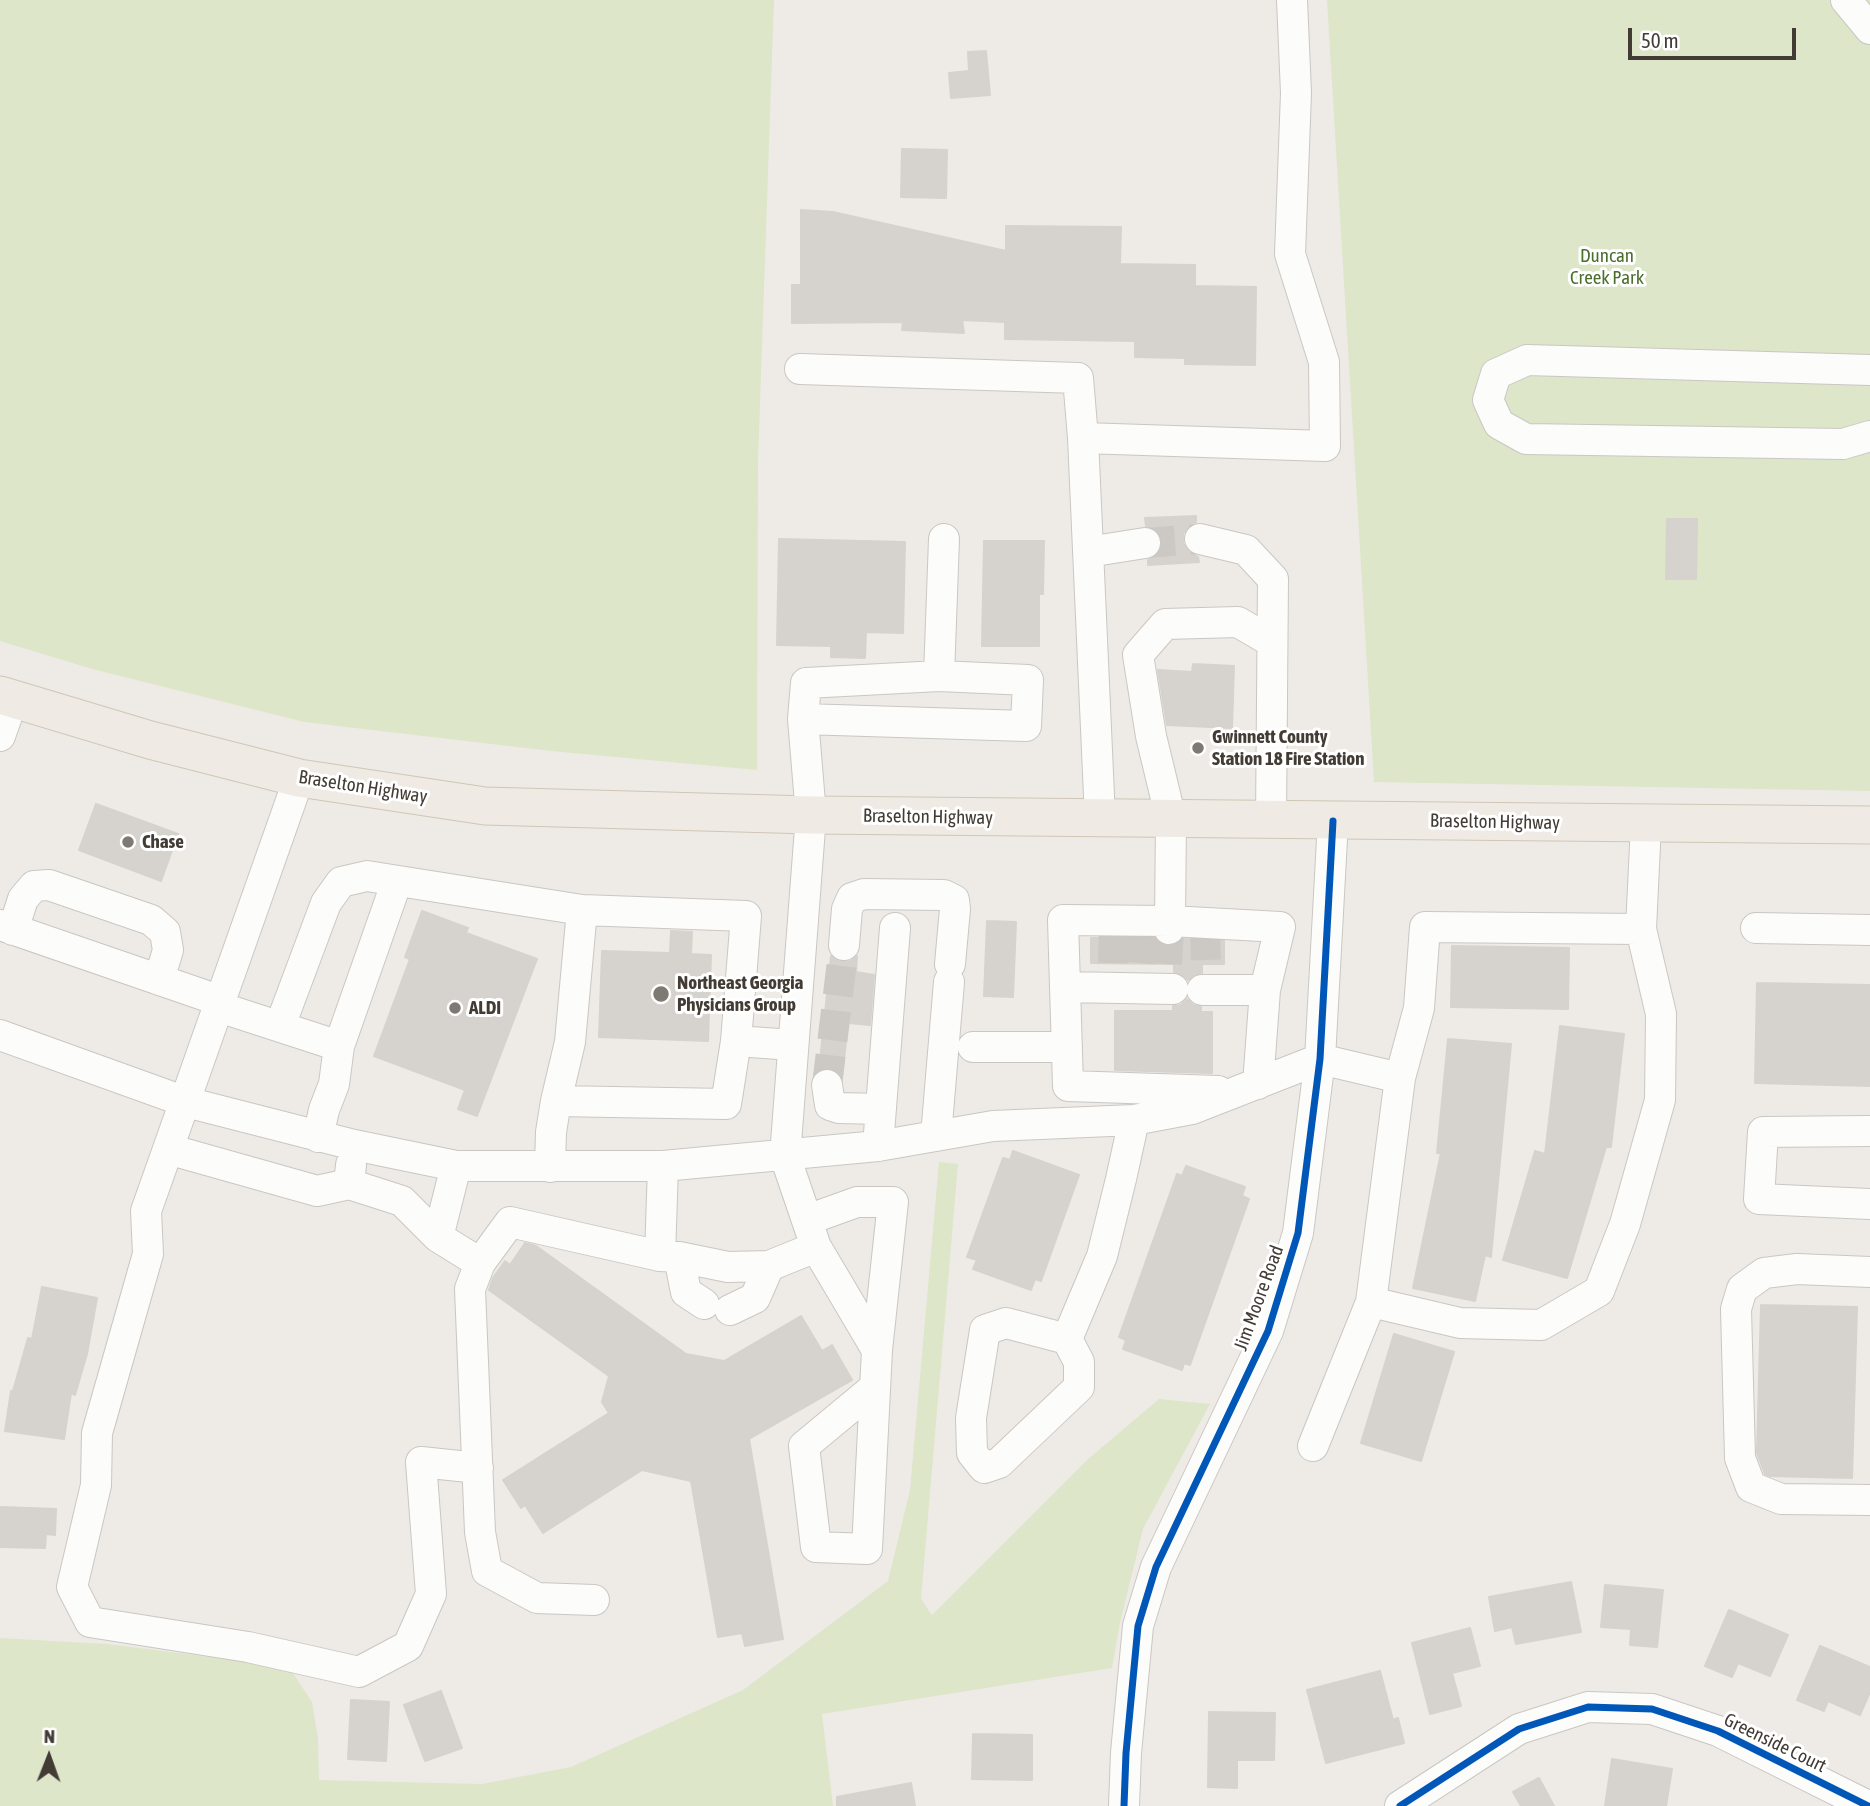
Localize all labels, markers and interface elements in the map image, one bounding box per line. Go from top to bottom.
scale bar [1632,14,1800,58]
text: 50 m [1641,28,1679,52]
park label: Duncan Creek Park [1570,245,1644,289]
place label: Gwinnett County Station 18 Fire Station [1212,726,1364,770]
marker: Gwinnett County Station 18 Fire Station [1190,740,1206,756]
street label: Braselton Highway [297,766,429,808]
street label: Braselton Highway [863,804,993,830]
street label: Braselton Highway [1430,809,1560,835]
place label: Chase [142,831,184,853]
marker: Chase [120,834,136,850]
place label: Northeast Georgia Physicians Group [677,972,803,1016]
marker: Northeast Georgia Physicians Group [651,984,671,1004]
place label: ALDI [469,997,501,1019]
marker: ALDI [447,1000,463,1016]
street label: Jim Moore Road [1229,1242,1289,1354]
street label: Greenside Court [1720,1708,1830,1778]
north arrow [14,1722,84,1792]
text: N [44,1725,55,1747]

